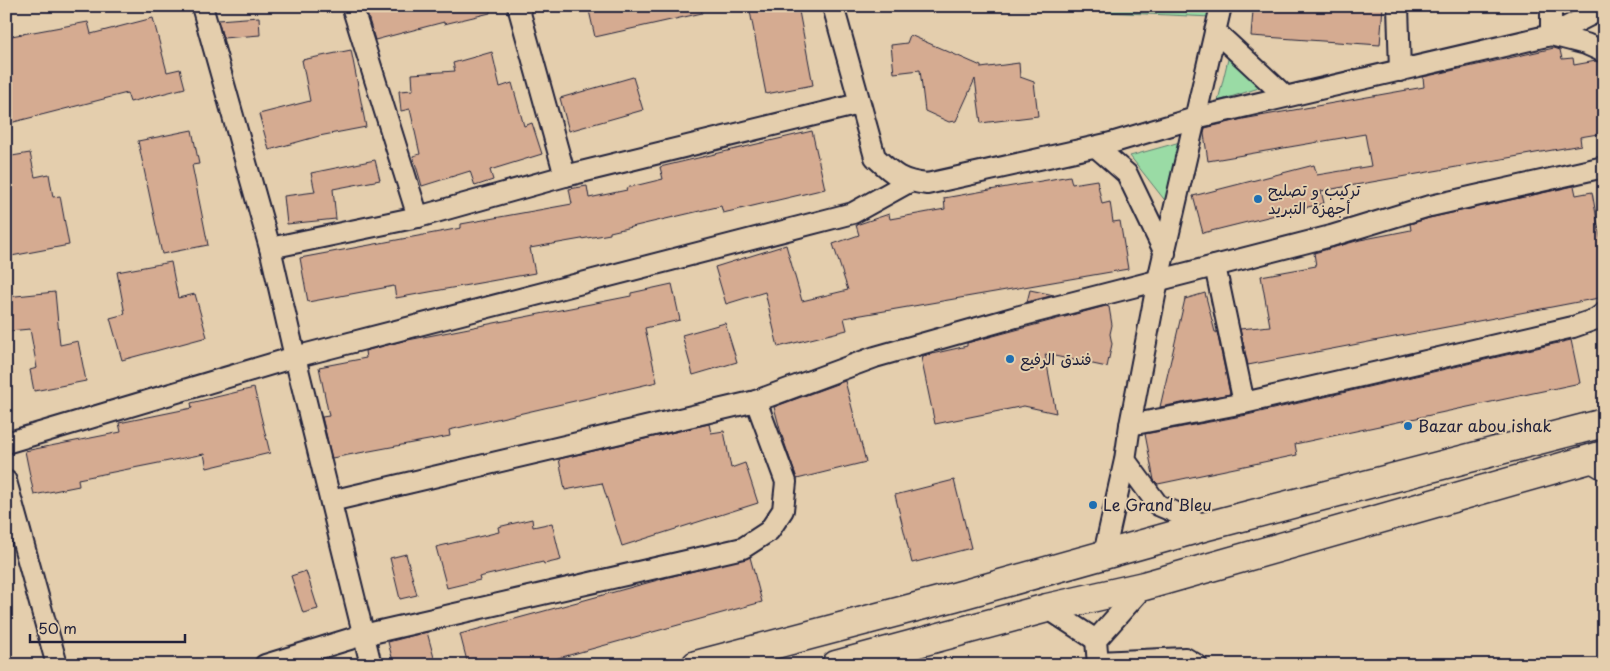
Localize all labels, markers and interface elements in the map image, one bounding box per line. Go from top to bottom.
place label: تركيب و تصليح أجهزة التبريد [1268,177,1361,219]
marker: تركيب و تصليح أجهزة التبريد [1252,193,1264,205]
place label: فندق الرفيع [1020,346,1092,371]
marker: فندق الرفيع [1004,353,1016,365]
place label: Bazar abou ishak [1418,413,1552,437]
marker: Bazar abou ishak [1402,420,1414,432]
place label: Le Grand Bleu [1103,492,1212,516]
marker: Le Grand Bleu [1087,499,1099,511]
scale bar [30,611,185,643]
text: 50 m [38,616,77,639]

